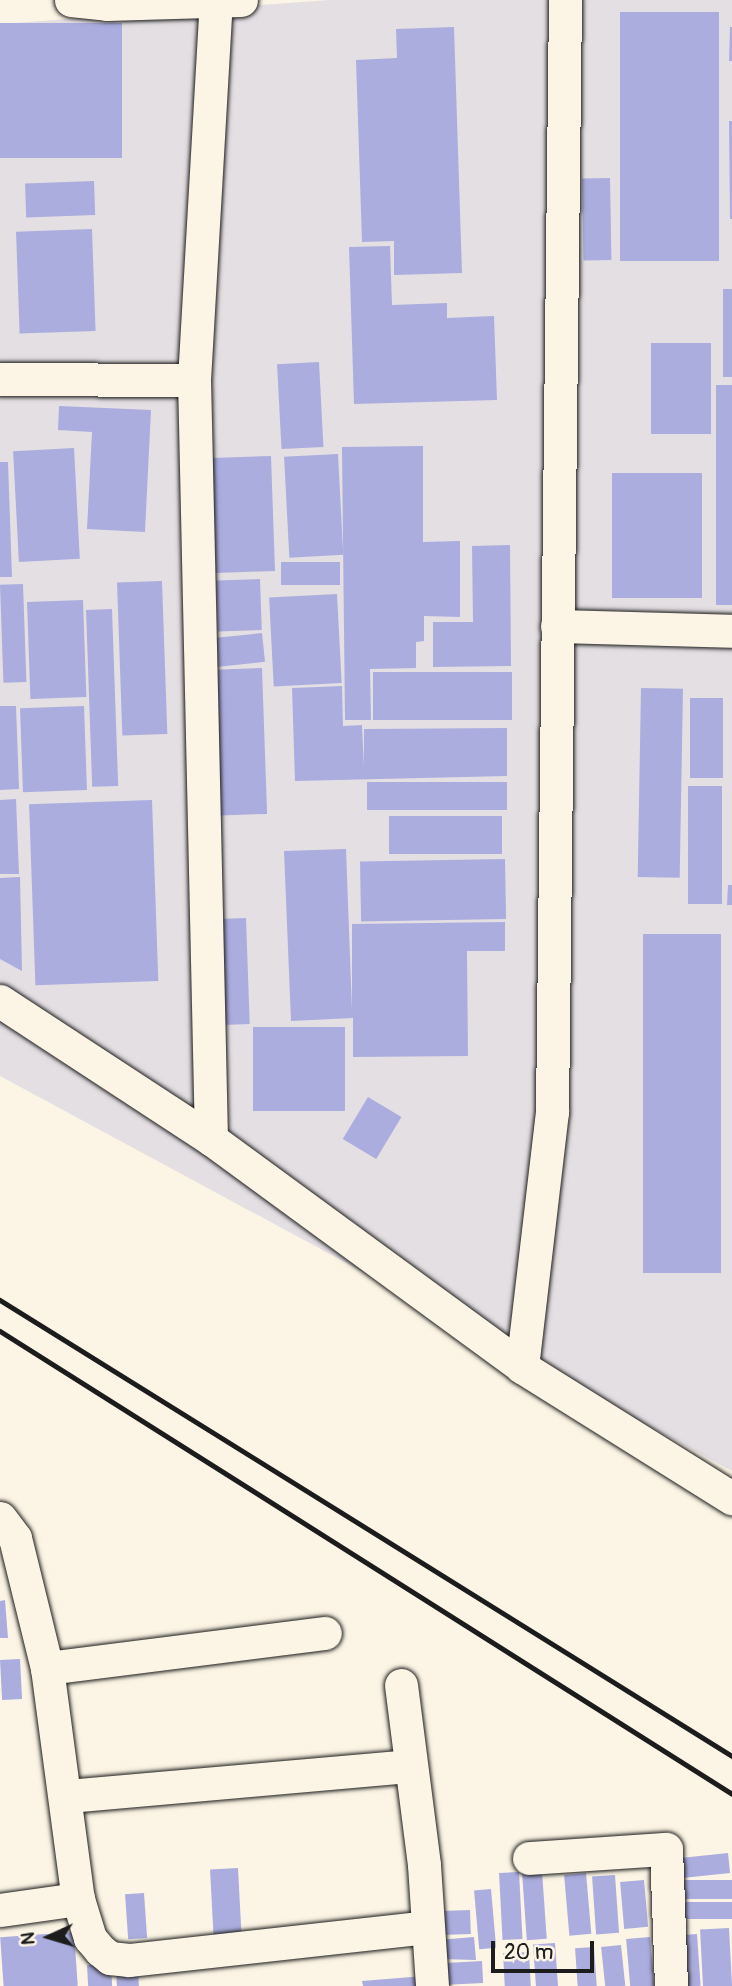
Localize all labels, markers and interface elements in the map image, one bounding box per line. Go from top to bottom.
north arrow [14,1902,84,1972]
scale bar [494,1926,597,1970]
text: N [16,1931,40,1946]
text: 20 m [504,1939,553,1966]

